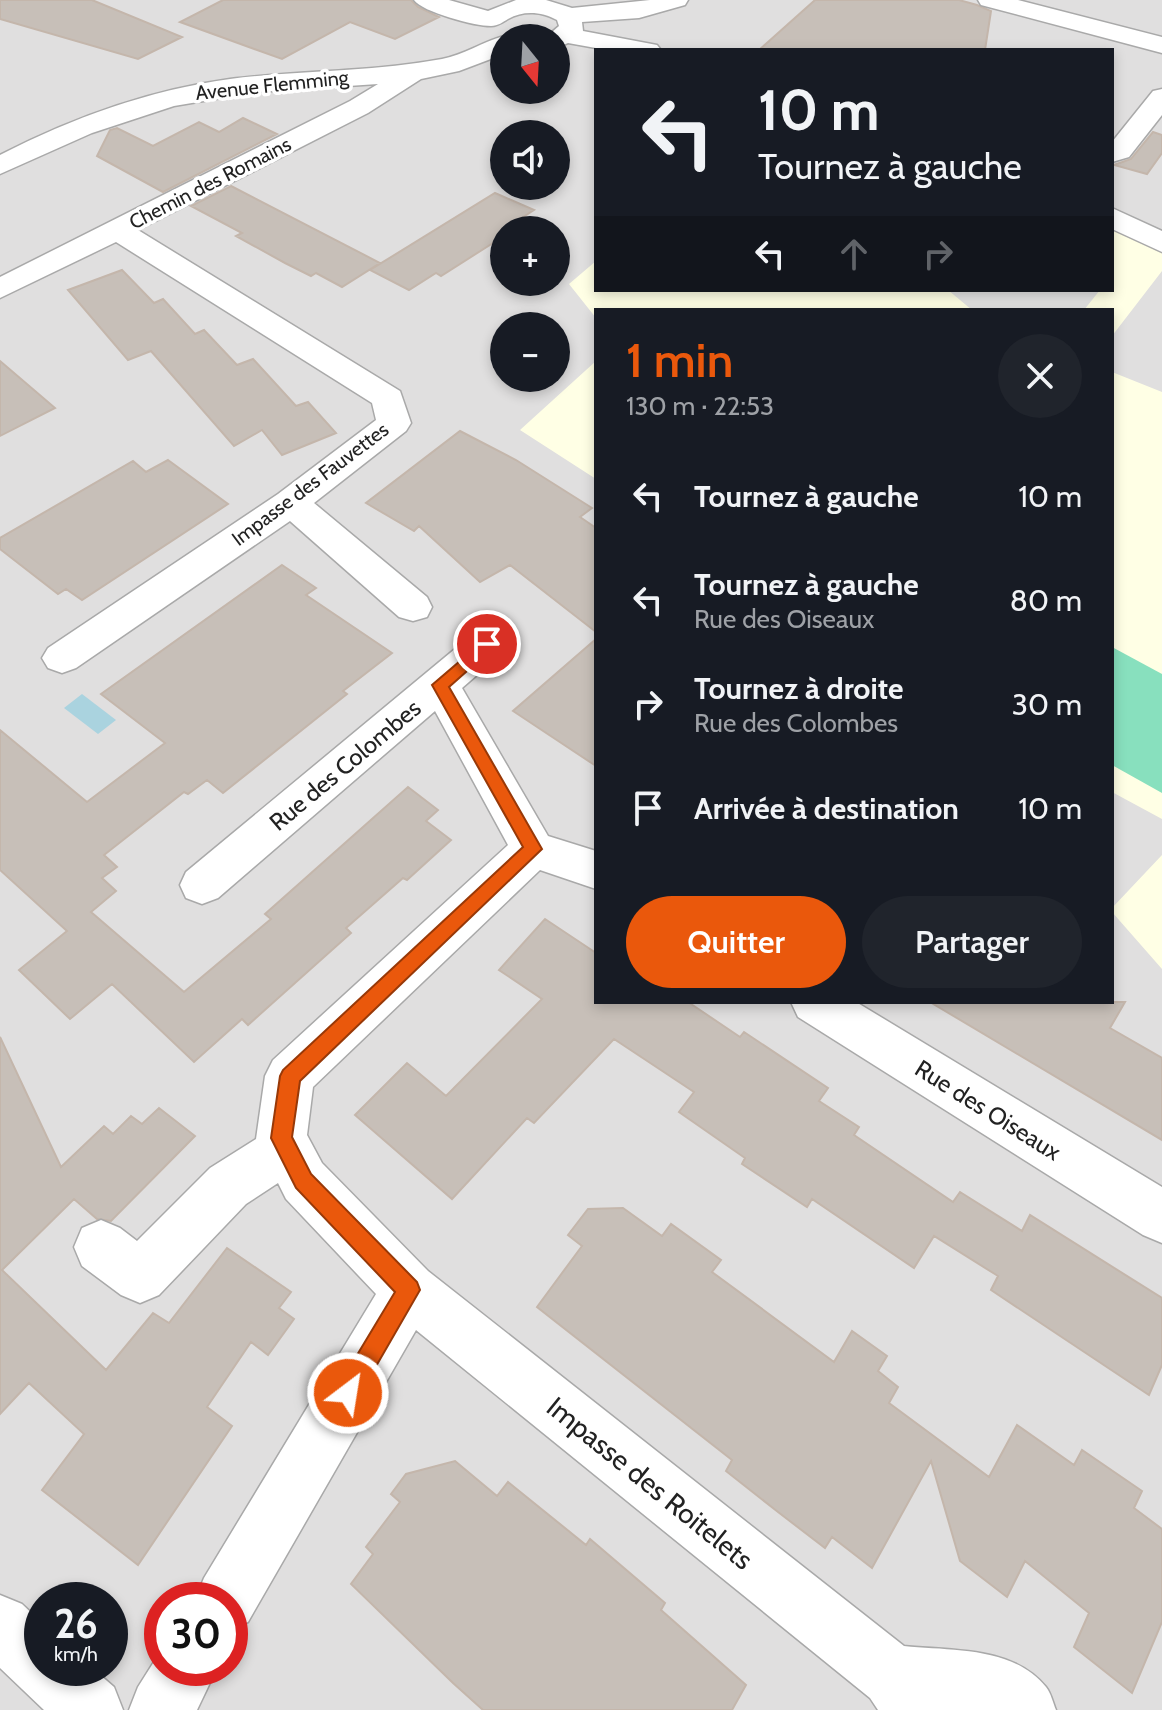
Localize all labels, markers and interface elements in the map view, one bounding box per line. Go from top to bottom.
north arrow [490,24,570,104]
map controls [490,24,570,392]
street label: Avenue Flemming [194,65,351,105]
text: 10 m [758,76,879,144]
icon: left [626,80,730,184]
button: sound [490,120,570,200]
street label: Chemin des Romains [125,132,295,234]
text: Tournez à gauche [758,144,1022,188]
button: + [490,216,570,296]
icon: left [748,232,792,276]
icon: ahead [832,232,876,276]
icon: right [916,232,960,276]
button: − [490,312,570,392]
text: 1 min [626,331,733,389]
button: close [998,334,1082,418]
text: 130 m · 22:53 [626,390,774,422]
street label: Impasse des Fauvettes [227,417,393,551]
icon: left [626,474,670,518]
text: Tournez à gauche [694,478,919,515]
text: 10 m [1018,478,1082,515]
text: Tournez à gauche [694,566,919,603]
icon: left [626,578,670,622]
text: 80 m [1010,582,1082,619]
text: Rue des Oiseaux [694,603,874,635]
pin [453,610,521,678]
icon: arrive [465,622,509,666]
text: Tournez à droite [694,670,903,707]
icon: right [626,682,670,726]
text: 30 m [1012,686,1082,723]
street label: Rue des Colombes [264,693,427,837]
text: Rue des Colombes [694,707,898,739]
icon: arrive [626,786,670,830]
text: Arrivée à destination [694,790,959,827]
text: 10 m [1018,790,1082,827]
button: Quitter [626,896,846,988]
button: Partager [862,896,1082,988]
street label: Rue des Oiseaux [910,1054,1067,1167]
position arrow [306,1351,390,1435]
street label: Impasse des Roitelets [540,1389,760,1577]
speed limit sign: 30 [144,1582,248,1686]
text: 26 [54,1599,98,1648]
text: km/h [54,1642,98,1666]

